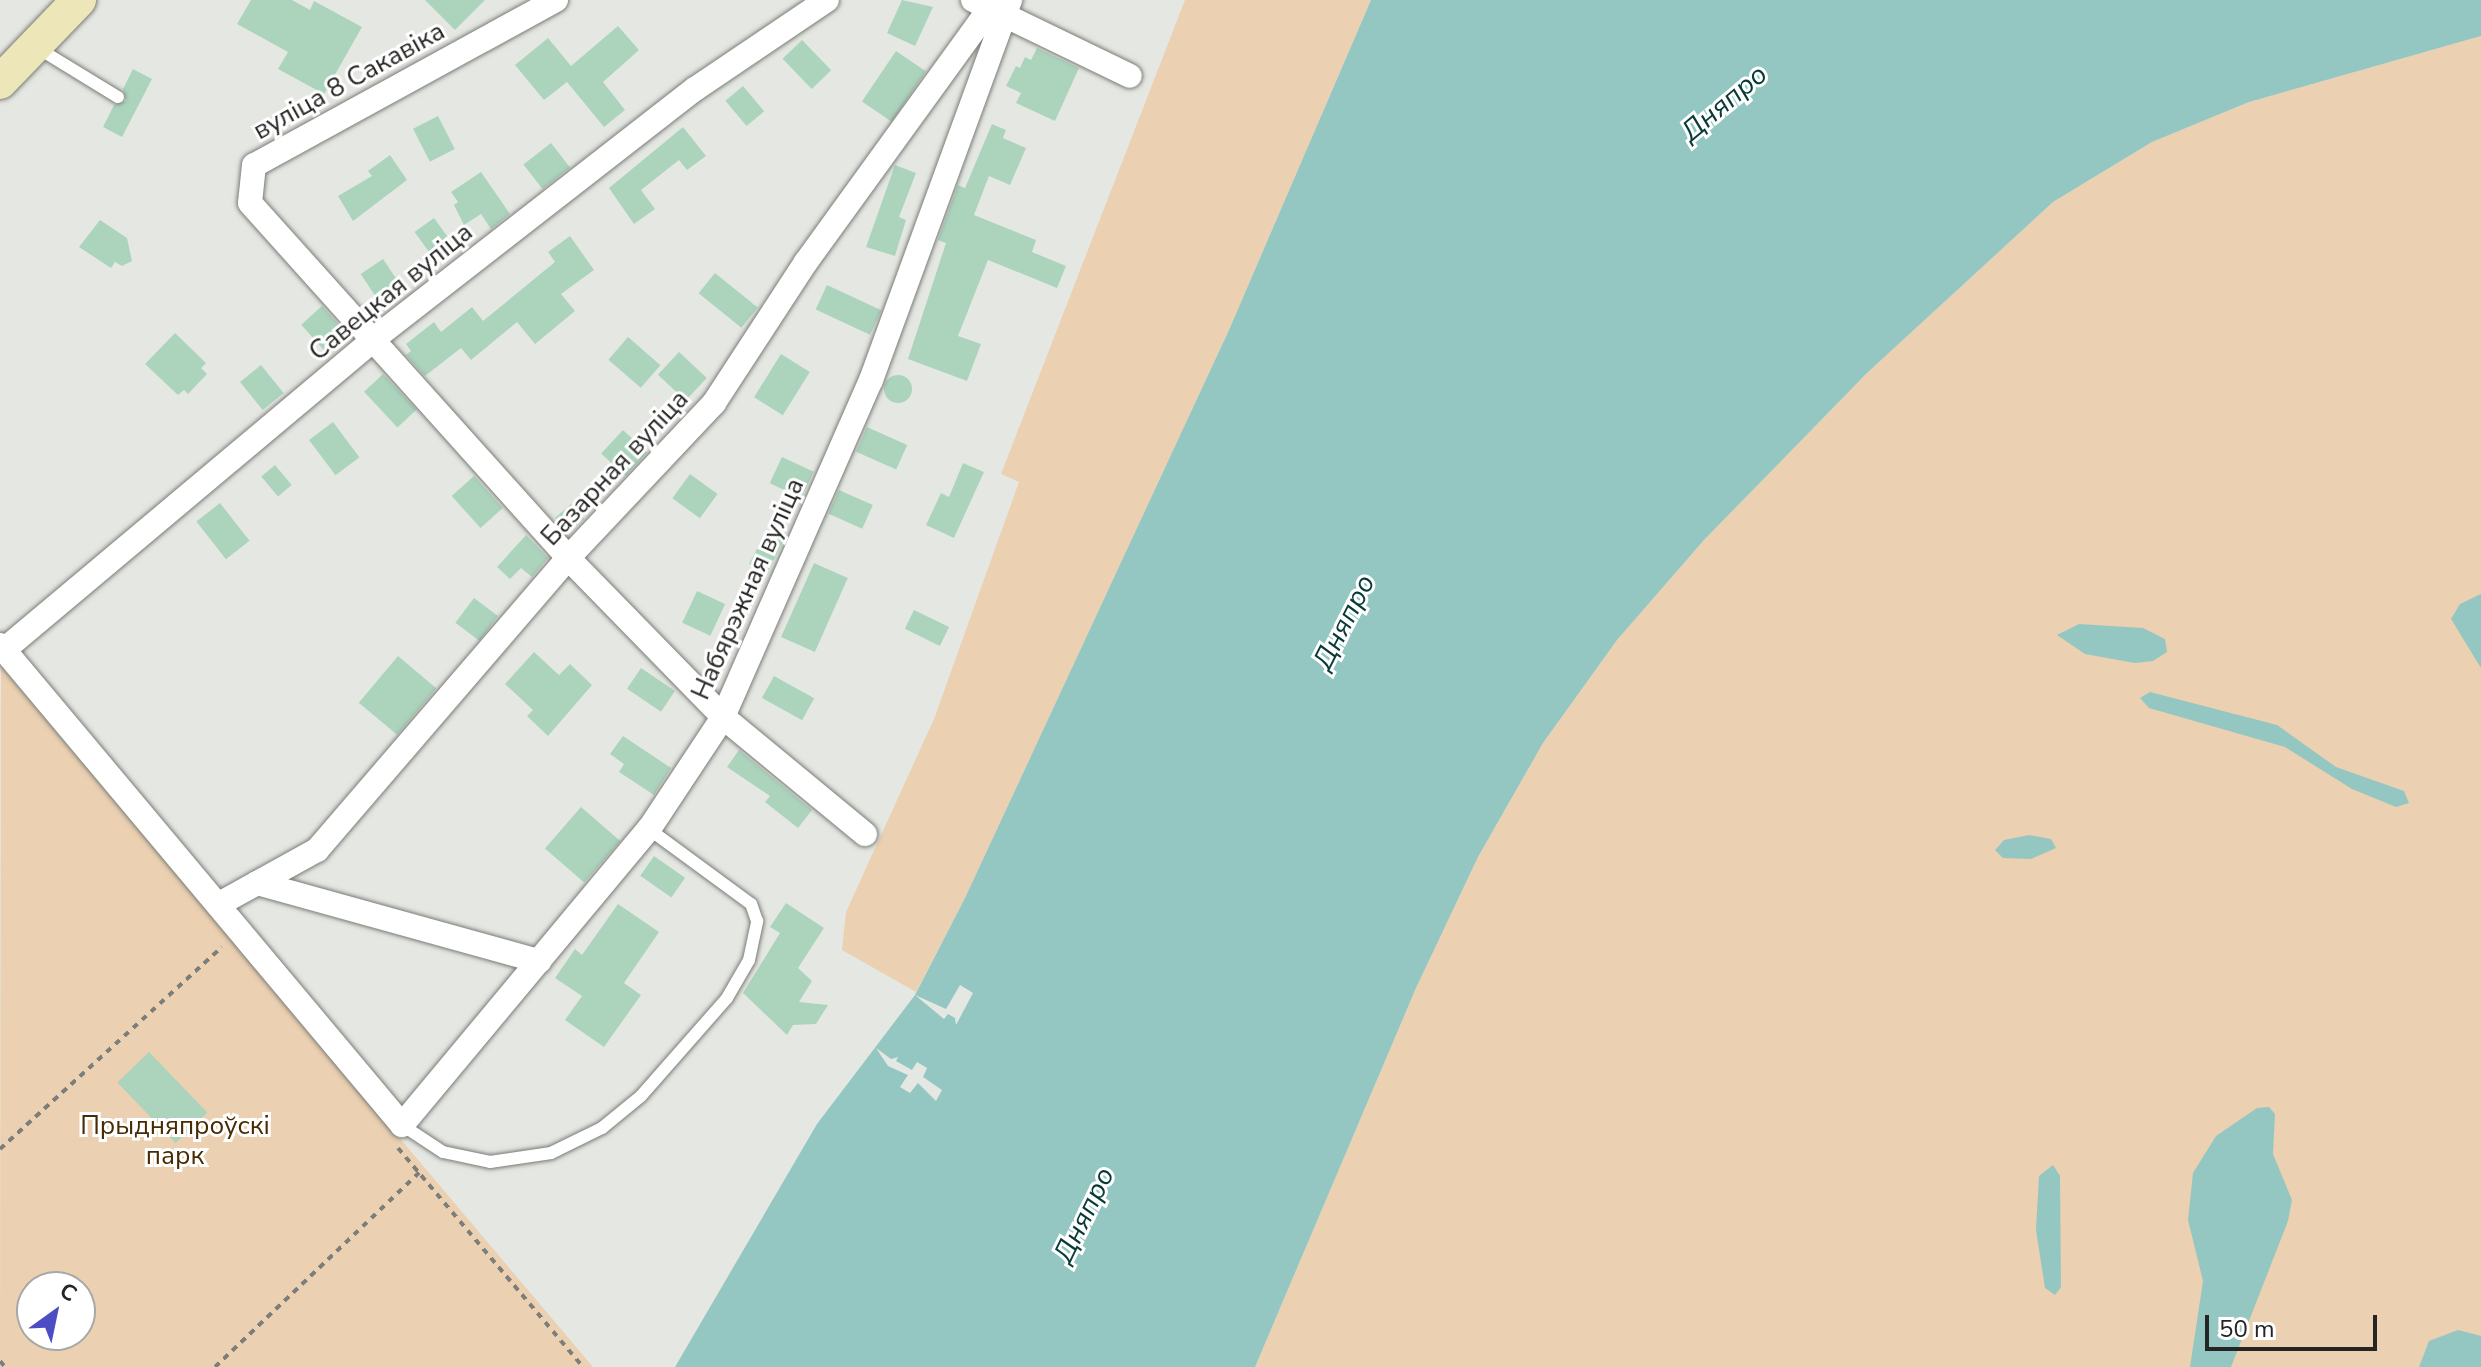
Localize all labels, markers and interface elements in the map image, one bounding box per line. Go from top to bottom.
street label: вуліца 8 Сакавіка [248,15,450,147]
water label: Дняпро [1674,57,1774,149]
street label: Савецкая вуліца [303,217,479,367]
street label: Базарная вуліца [535,384,695,552]
street label: Набярэжная вуліца [685,474,811,704]
water label: Дняпро [1306,569,1382,675]
park label: Прыдняпроўскі парк [80,1110,270,1172]
water label: Дняпро [1047,1162,1121,1268]
north arrow [16,1271,96,1351]
text: С [54,1276,82,1309]
scale bar [2209,1299,2381,1349]
text: 50 m [2219,1313,2275,1345]

